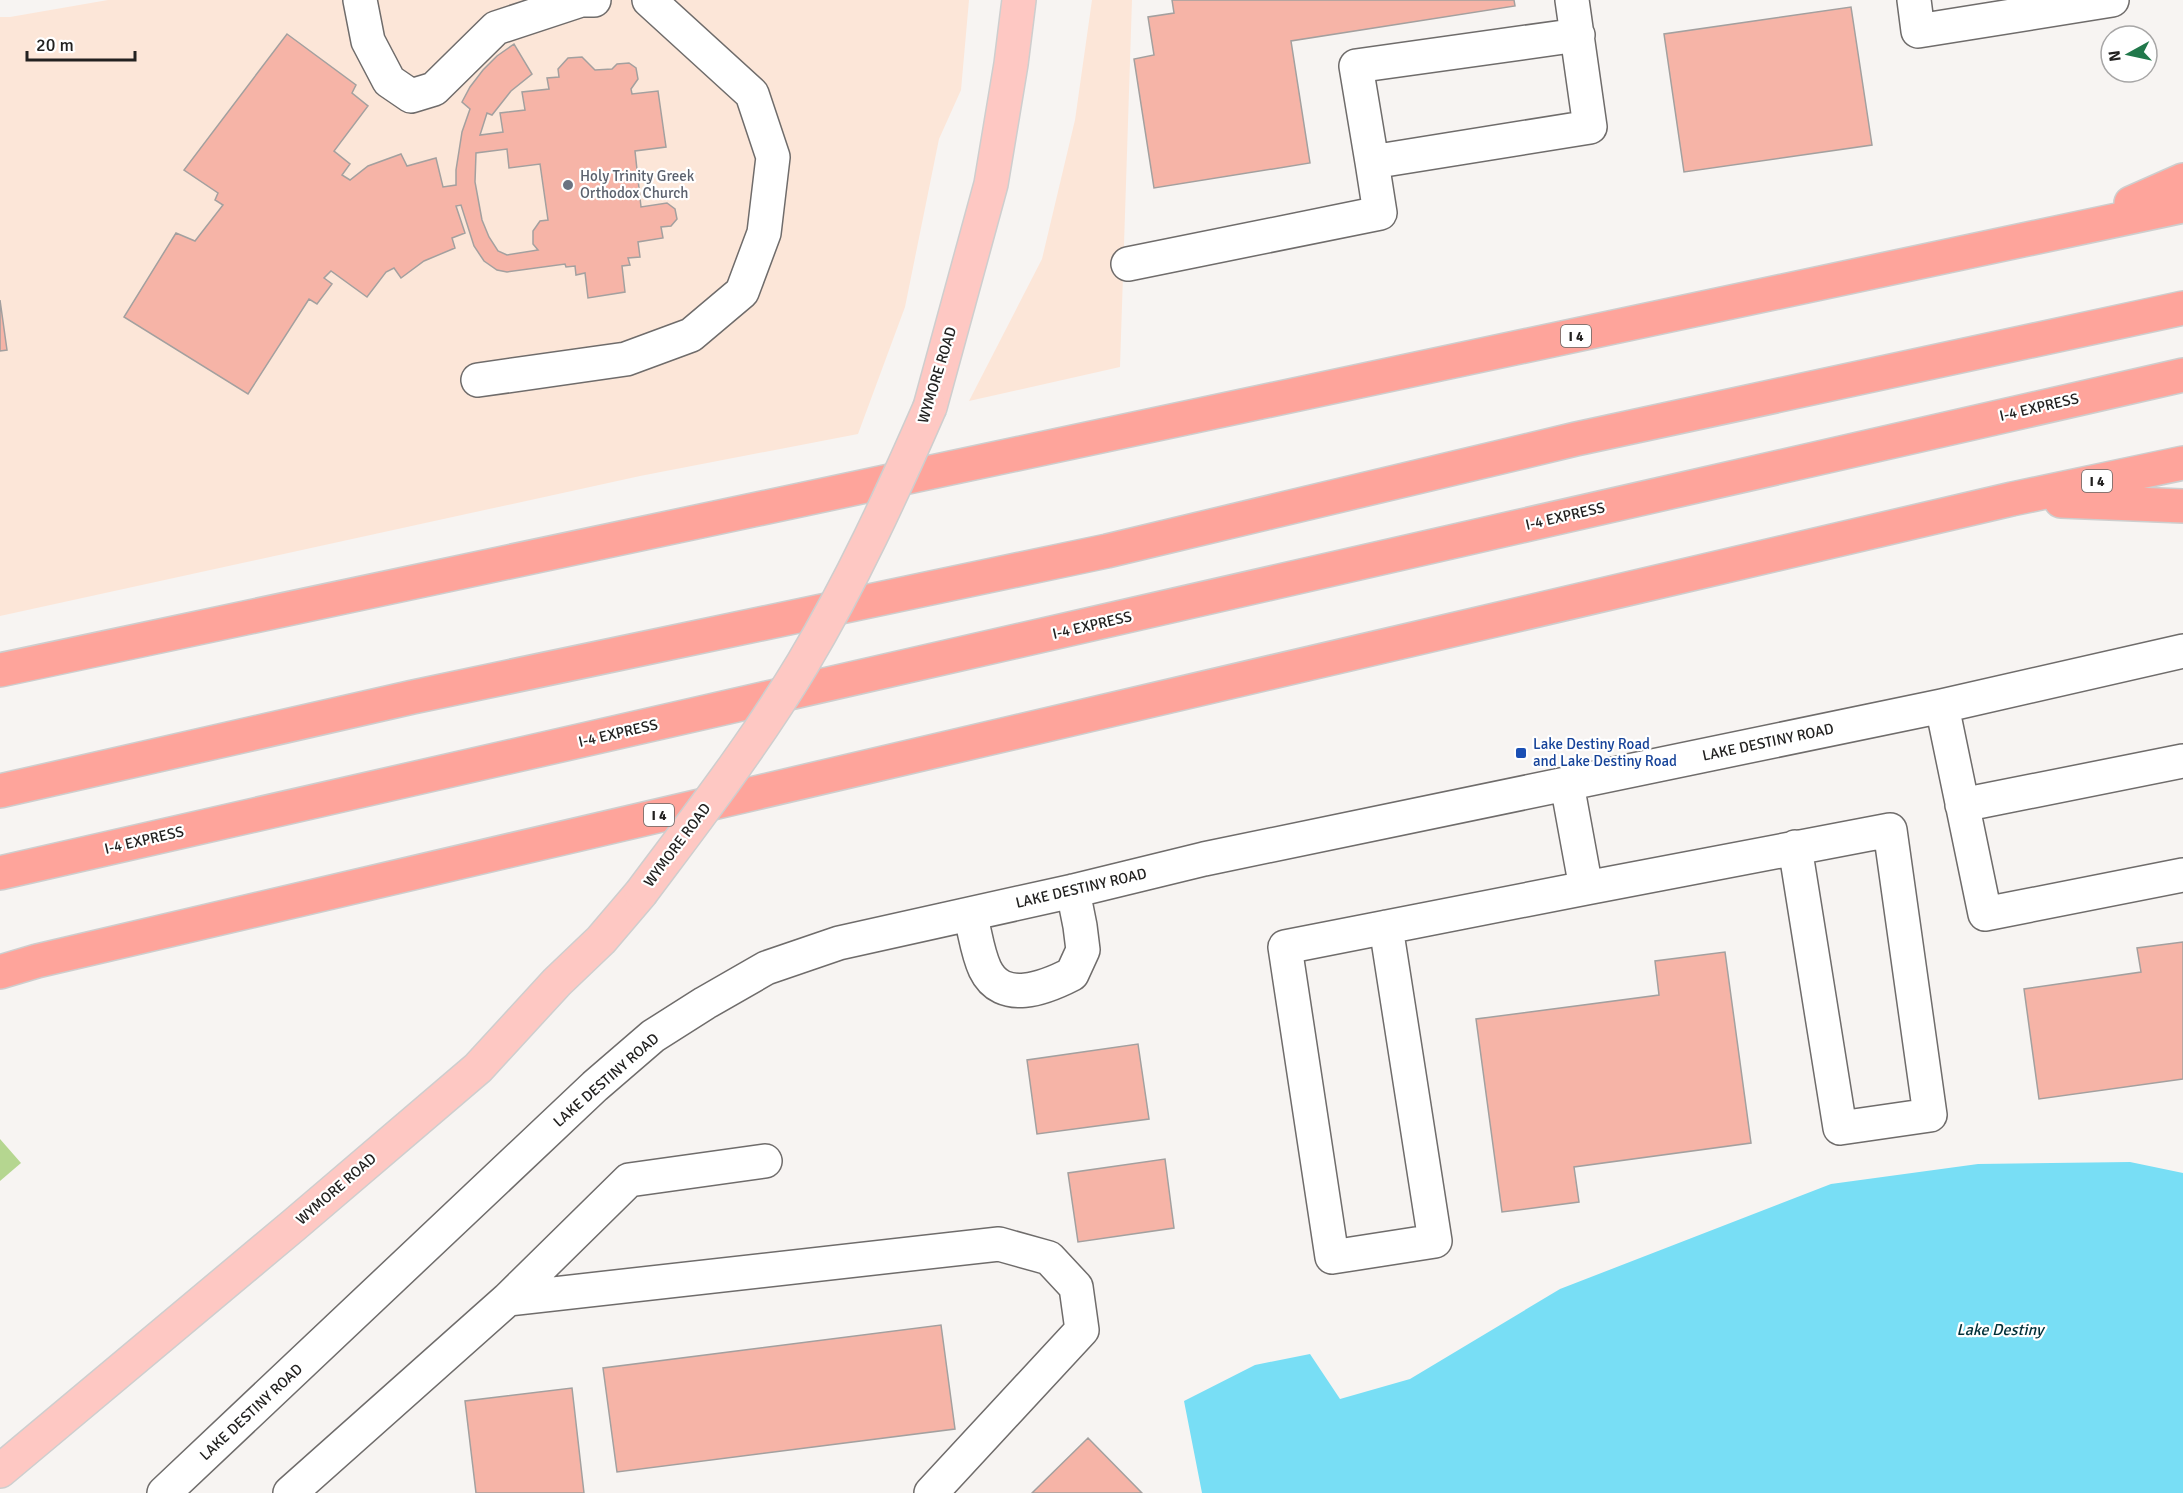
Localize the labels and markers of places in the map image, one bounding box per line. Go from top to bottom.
place label: Holy Trinity Greek Orthodox Church [580,167,695,202]
marker: Holy Trinity Greek Orthodox Church [561,178,575,192]
place label: Lake Destiny Road and Lake Destiny Road [1533,735,1677,770]
marker: Lake Destiny Road and Lake Destiny Road [1514,746,1528,760]

